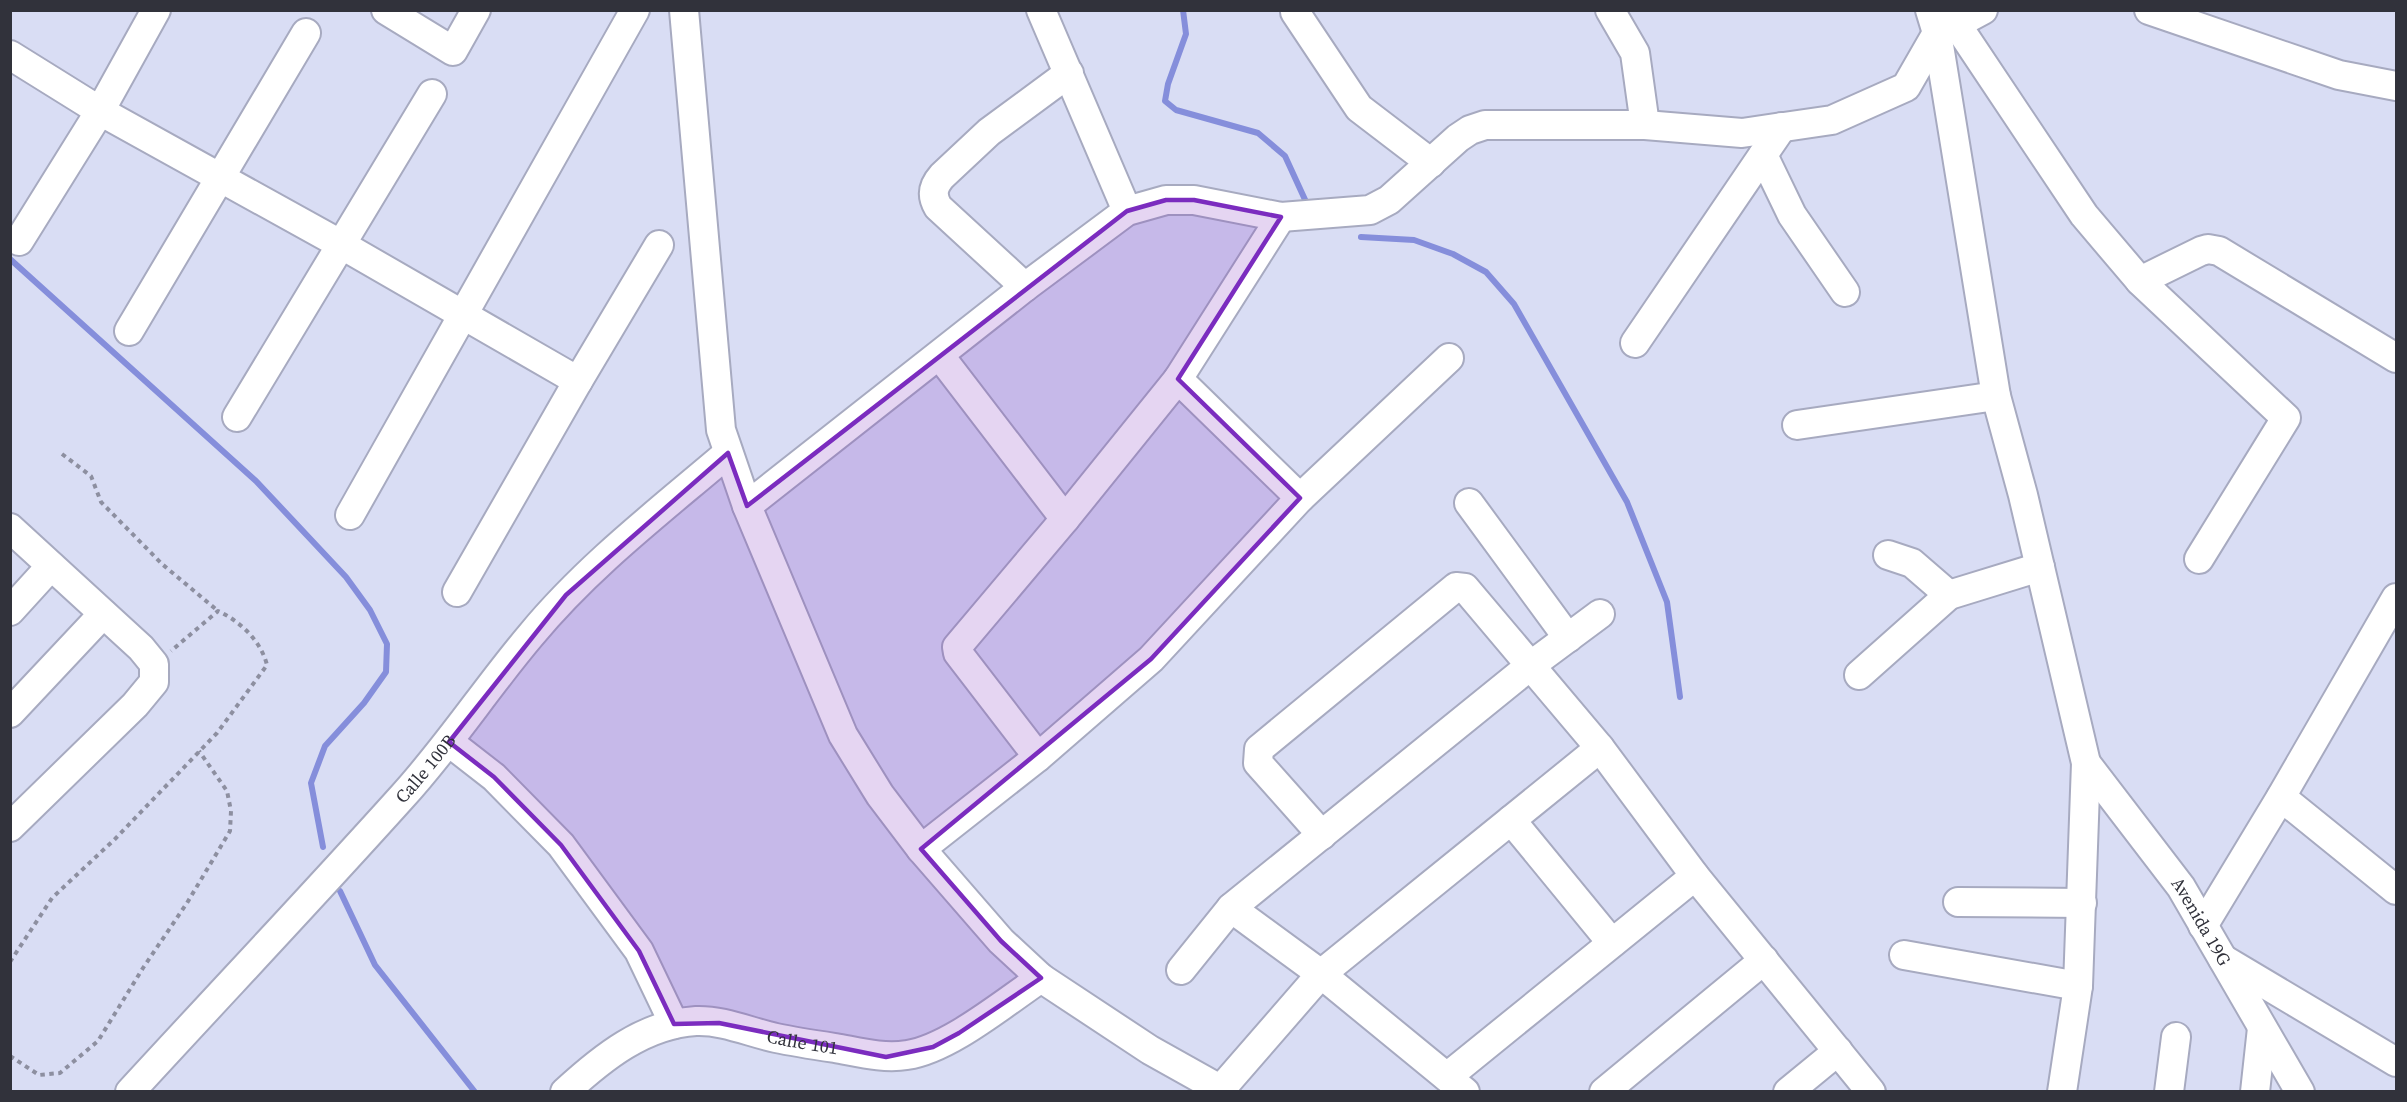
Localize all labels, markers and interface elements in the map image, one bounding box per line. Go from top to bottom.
street label: Calle 100B [389,729,461,809]
street label: Avenida 19G [2166,871,2237,970]
street label: Calle 101 [764,1023,840,1060]

